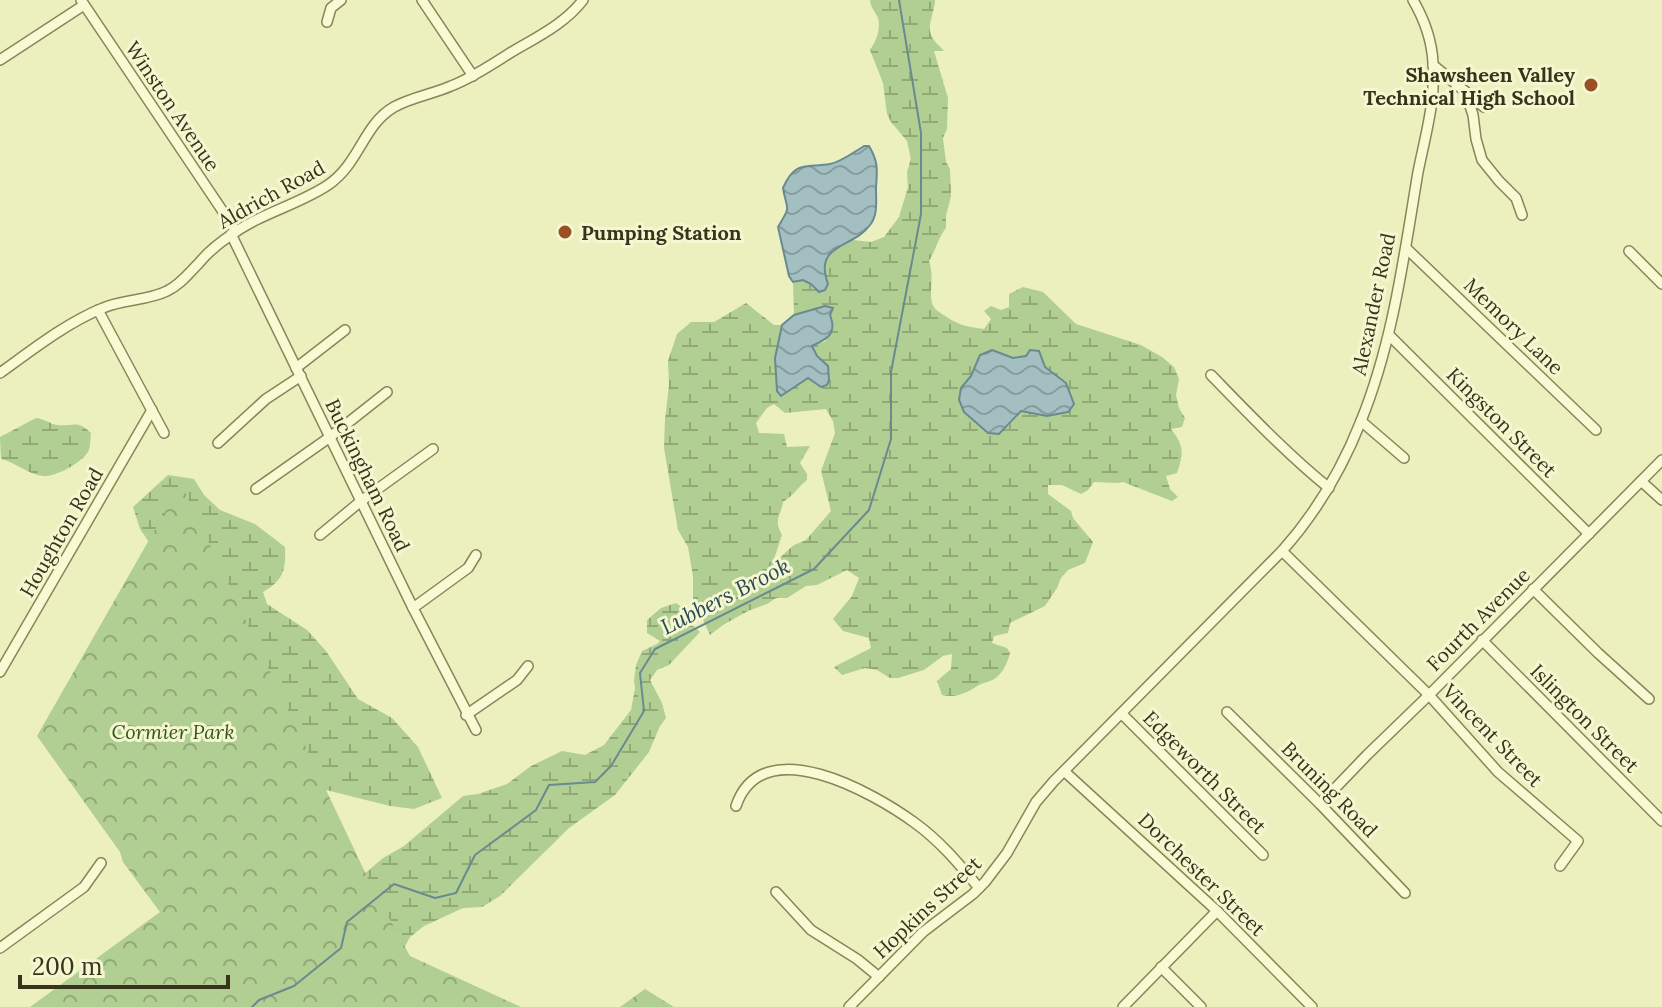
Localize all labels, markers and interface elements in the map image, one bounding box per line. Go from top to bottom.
street label: Winston Avenue [120,36,226,176]
place label: Shawsheen Valley Technical High School [1363,62,1575,110]
marker: Shawsheen Valley Technical High School [1582,76,1600,94]
street label: Aldrich Road [212,154,329,234]
place label: Pumping Station [581,220,742,245]
marker: Pumping Station [556,223,574,241]
street label: Alexander Road [1346,231,1400,378]
street label: Memory Lane [1459,272,1569,380]
street label: Kingston Street [1442,362,1562,482]
street label: Buckingham Road [320,395,416,555]
street label: Houghton Road [14,463,108,601]
water label: Lubbers Brook [656,551,794,641]
street label: Fourth Avenue [1421,562,1535,676]
street label: Islington Street [1525,658,1645,778]
street label: Vincent Street [1437,678,1549,792]
street label: Edgeworth Street [1138,705,1272,839]
park label: Cormier Park [111,719,235,744]
street label: Bruning Road [1277,736,1383,842]
street label: Dorchester Street [1133,807,1271,941]
street label: Hopkins Street [868,850,986,963]
scale bar [20,939,228,989]
text: 200 m [32,951,102,982]

